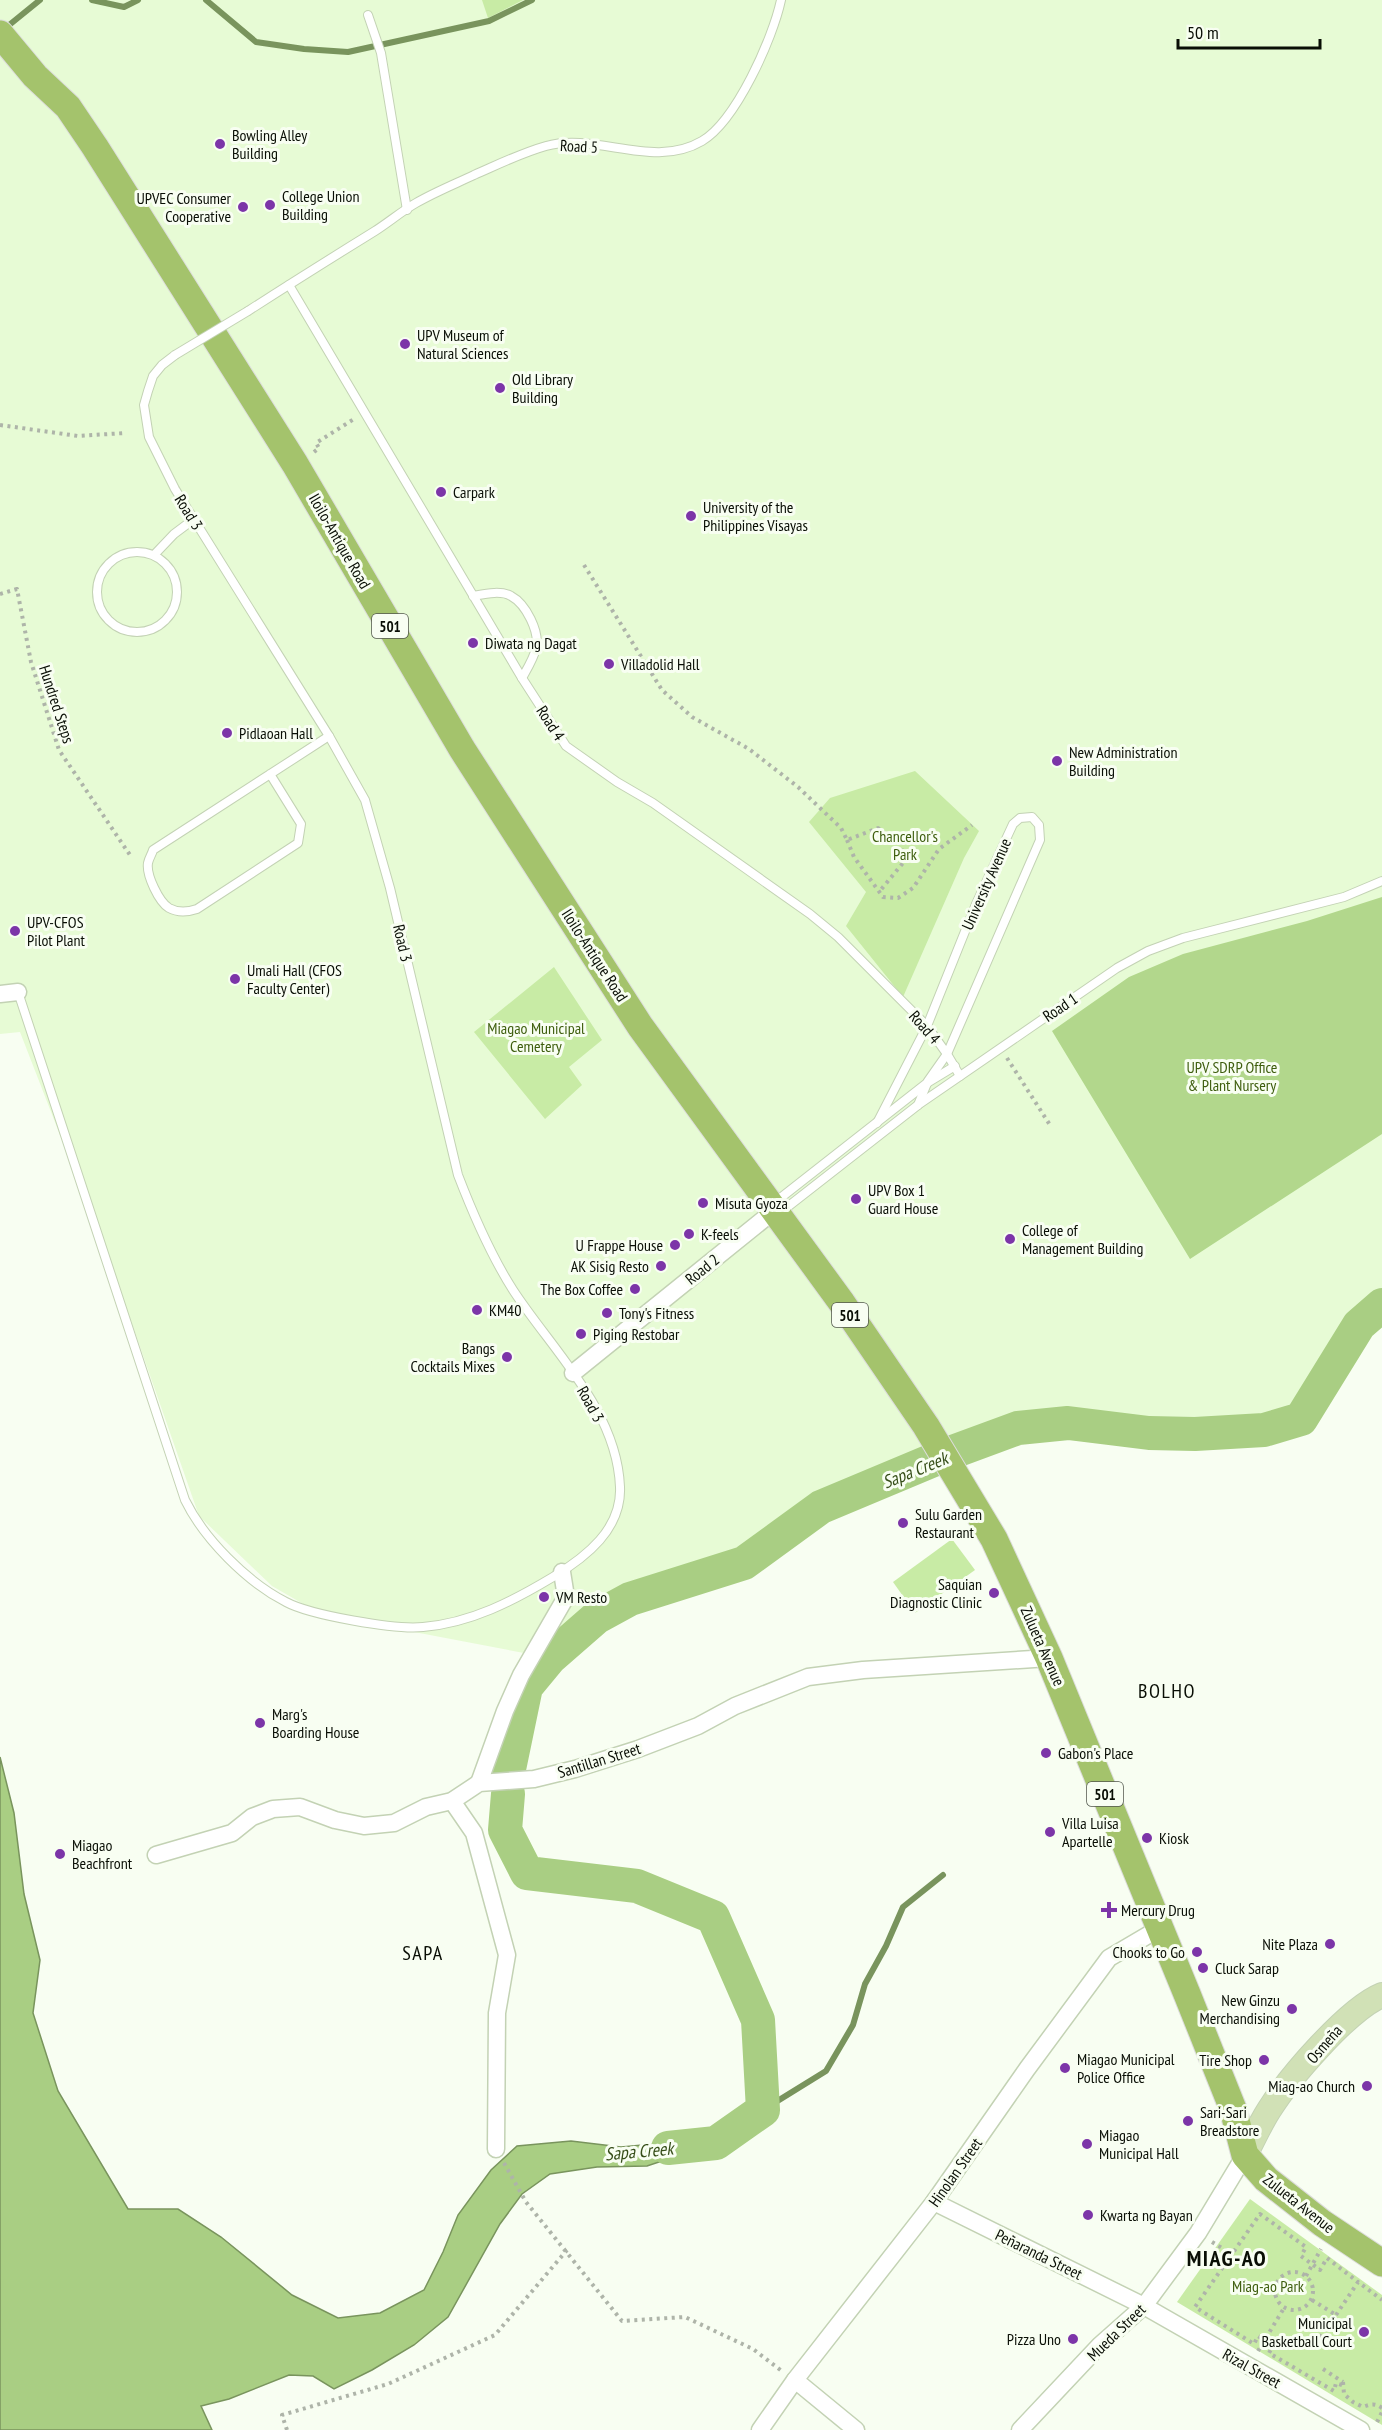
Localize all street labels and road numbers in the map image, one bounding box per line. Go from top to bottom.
street label: Road 5 [560,135,598,157]
street label: Iloilo-Antique Road [305,490,375,592]
street label: Road 3 [170,491,208,533]
road number: 501 [372,614,408,638]
street label: Hundred Steps [35,662,79,746]
street label: Road 4 [532,702,570,744]
street label: University Avenue [957,835,1015,933]
street label: Iloilo-Antique Road [558,905,632,1005]
street label: Road 3 [389,922,417,964]
street label: Road 1 [1039,988,1081,1026]
street label: Road 4 [905,1006,945,1048]
street label: Road 2 [681,1249,723,1289]
road number: 501 [832,1303,868,1327]
street label: Road 3 [573,1383,609,1425]
street label: Zulueta Avenue [1017,1603,1069,1689]
street label: Santillan Street [555,1738,643,1782]
road number: 501 [1087,1782,1123,1806]
street label: Osmeña [1302,2021,1346,2067]
street label: Hinolan Street [924,2133,986,2210]
street label: Zulueta Avenue [1259,2169,1339,2237]
street label: Peñaranda Street [992,2224,1086,2284]
street label: Mueda Street [1083,2299,1150,2365]
street label: Rizal Street [1219,2344,1285,2392]

